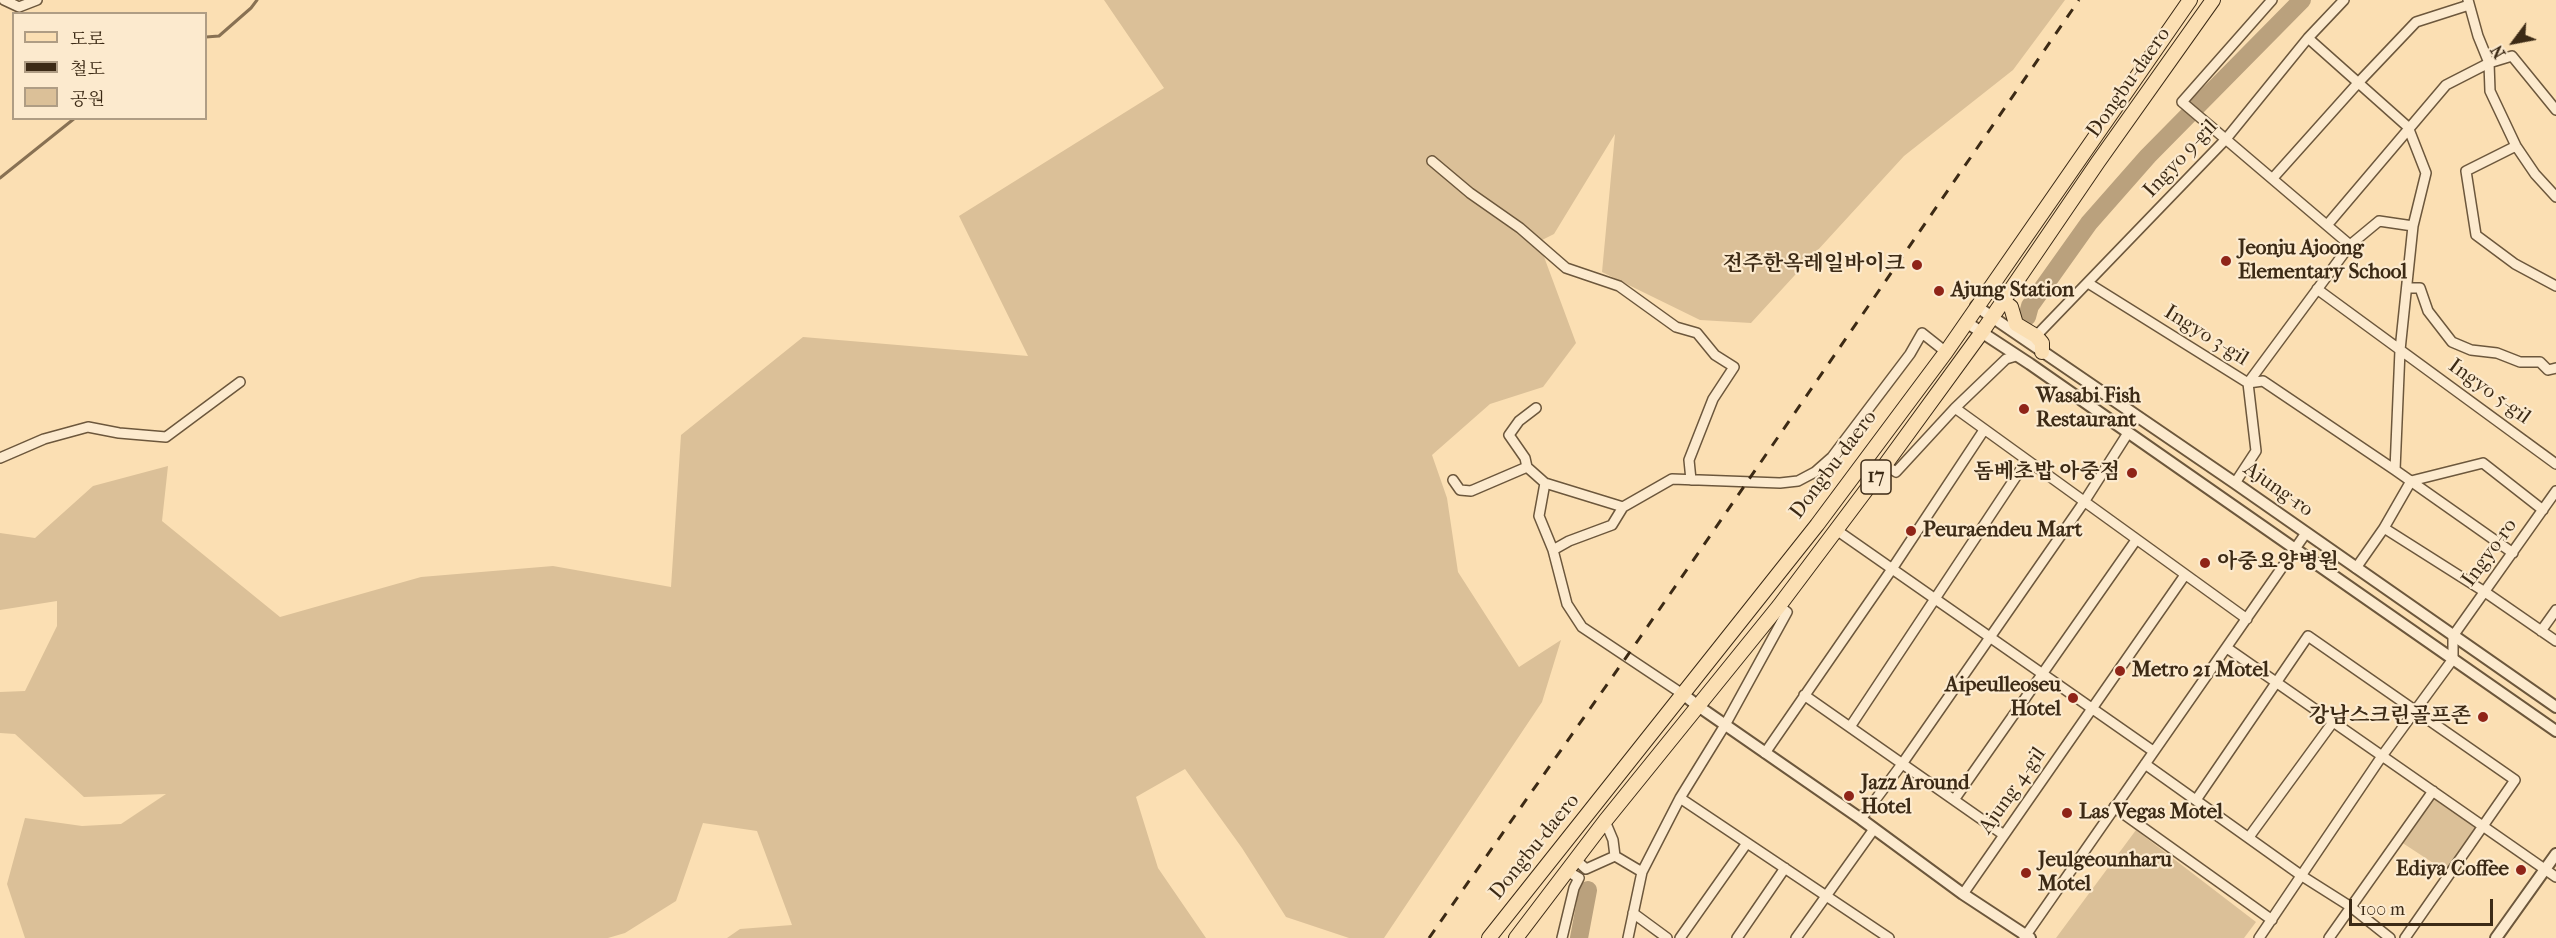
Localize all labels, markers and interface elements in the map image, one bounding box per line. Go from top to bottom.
legend [12,12,207,120]
north arrow [2484,12,2544,72]
street label: Dongbu-daero [2082,23,2176,143]
text: 도로 [70,29,105,50]
text: N [2487,42,2510,62]
text: 철도 [70,59,105,80]
text: 공원 [70,89,105,110]
street label: Ingyo 9-gil [2139,115,2223,203]
place label: Jeonju Ajoong Elementary School [2238,236,2407,286]
place label: 전주한옥레일바이크 [1722,252,1905,278]
marker: Jeonju Ajoong Elementary School [2219,254,2233,268]
marker: 전주한옥레일바이크 [1910,258,1924,272]
place label: Ajung Station [1951,278,2074,304]
marker: Ajung Station [1932,284,1946,298]
street label: Ingyo 3-gil [2159,300,2253,372]
street label: Ingyo 5-gil [2443,354,2535,430]
place label: Wasabi Fish Restaurant [2036,384,2141,434]
marker: Wasabi Fish Restaurant [2017,402,2031,416]
street label: Dongbu-daero [1785,406,1883,524]
street label: Ajung-ro [2238,457,2318,523]
road number: 17 [1861,460,1891,494]
place label: 돔베초밥 아중점 [1973,460,2120,486]
marker: 돔베초밥 아중점 [2125,466,2139,480]
street label: Ingyo-ro [2457,514,2523,592]
place label: Peuraendeu Mart [1923,518,2082,544]
marker: Peuraendeu Mart [1904,524,1918,538]
place label: 아중요양병원 [2217,550,2339,576]
marker: 아중요양병원 [2198,556,2212,570]
place label: Metro 21 Motel [2132,658,2269,684]
marker: Metro 21 Motel [2113,664,2127,678]
place label: Aipeulleoseu Hotel [1945,673,2061,723]
marker: Aipeulleoseu Hotel [2066,691,2080,705]
place label: 강남스크린골프존 [2309,704,2471,730]
marker: 강남스크린골프존 [2476,710,2490,724]
street label: Ajung 4-gil [1974,743,2052,839]
place label: Jazz Around Hotel [1861,771,1970,821]
street label: Dongbu-daero [1485,789,1585,905]
marker: Jazz Around Hotel [1842,789,1856,803]
place label: Las Vegas Motel [2079,800,2223,826]
marker: Las Vegas Motel [2060,806,2074,820]
place label: Jeulgeounharu Motel [2038,848,2172,898]
place label: Ediya Coffee [2396,857,2509,883]
marker: Ediya Coffee [2514,863,2528,877]
marker: Jeulgeounharu Motel [2019,866,2033,880]
scale bar [2352,887,2496,925]
text: 100 m [2360,899,2405,920]

